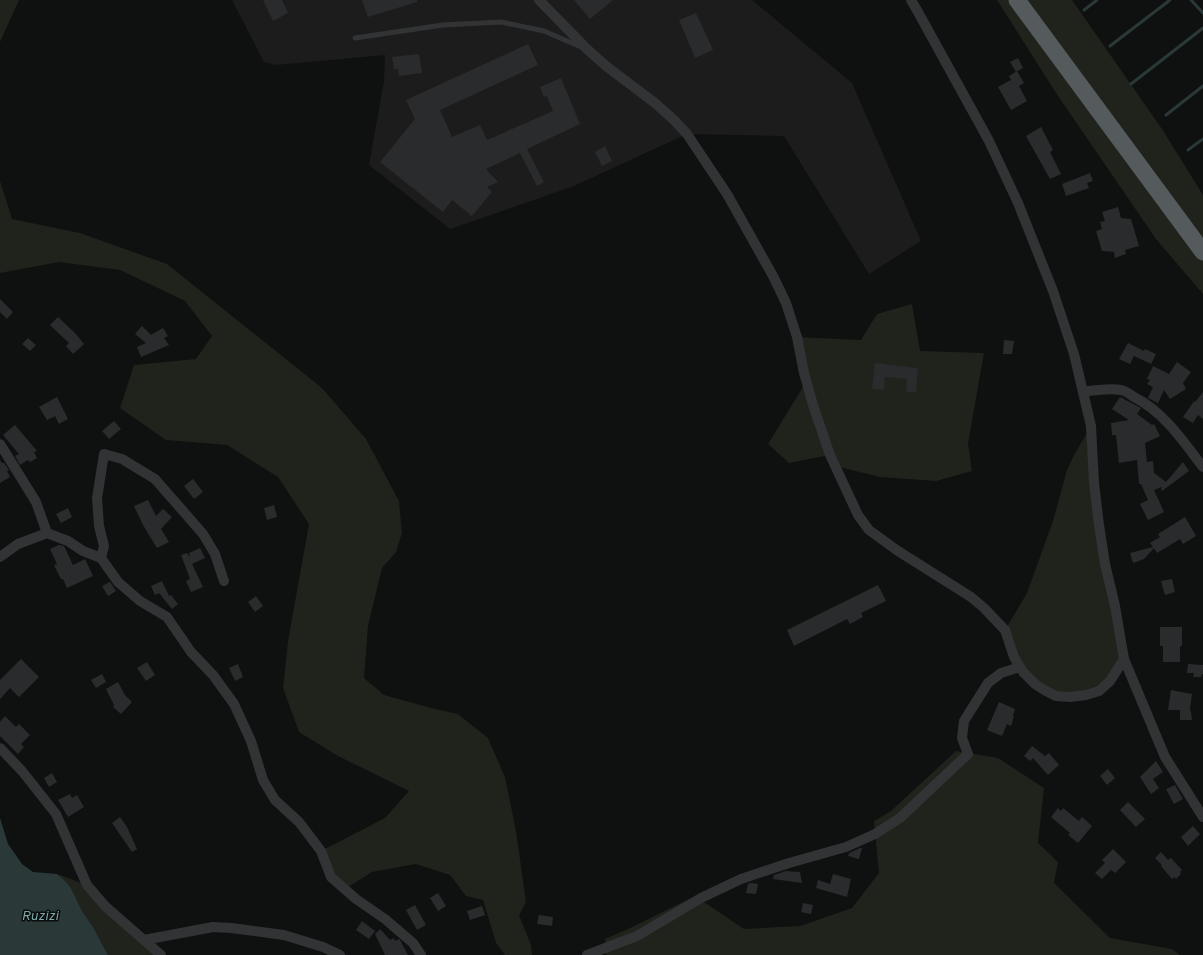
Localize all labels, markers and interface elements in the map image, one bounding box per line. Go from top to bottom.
water label: Ruzizi [22,908,60,925]

